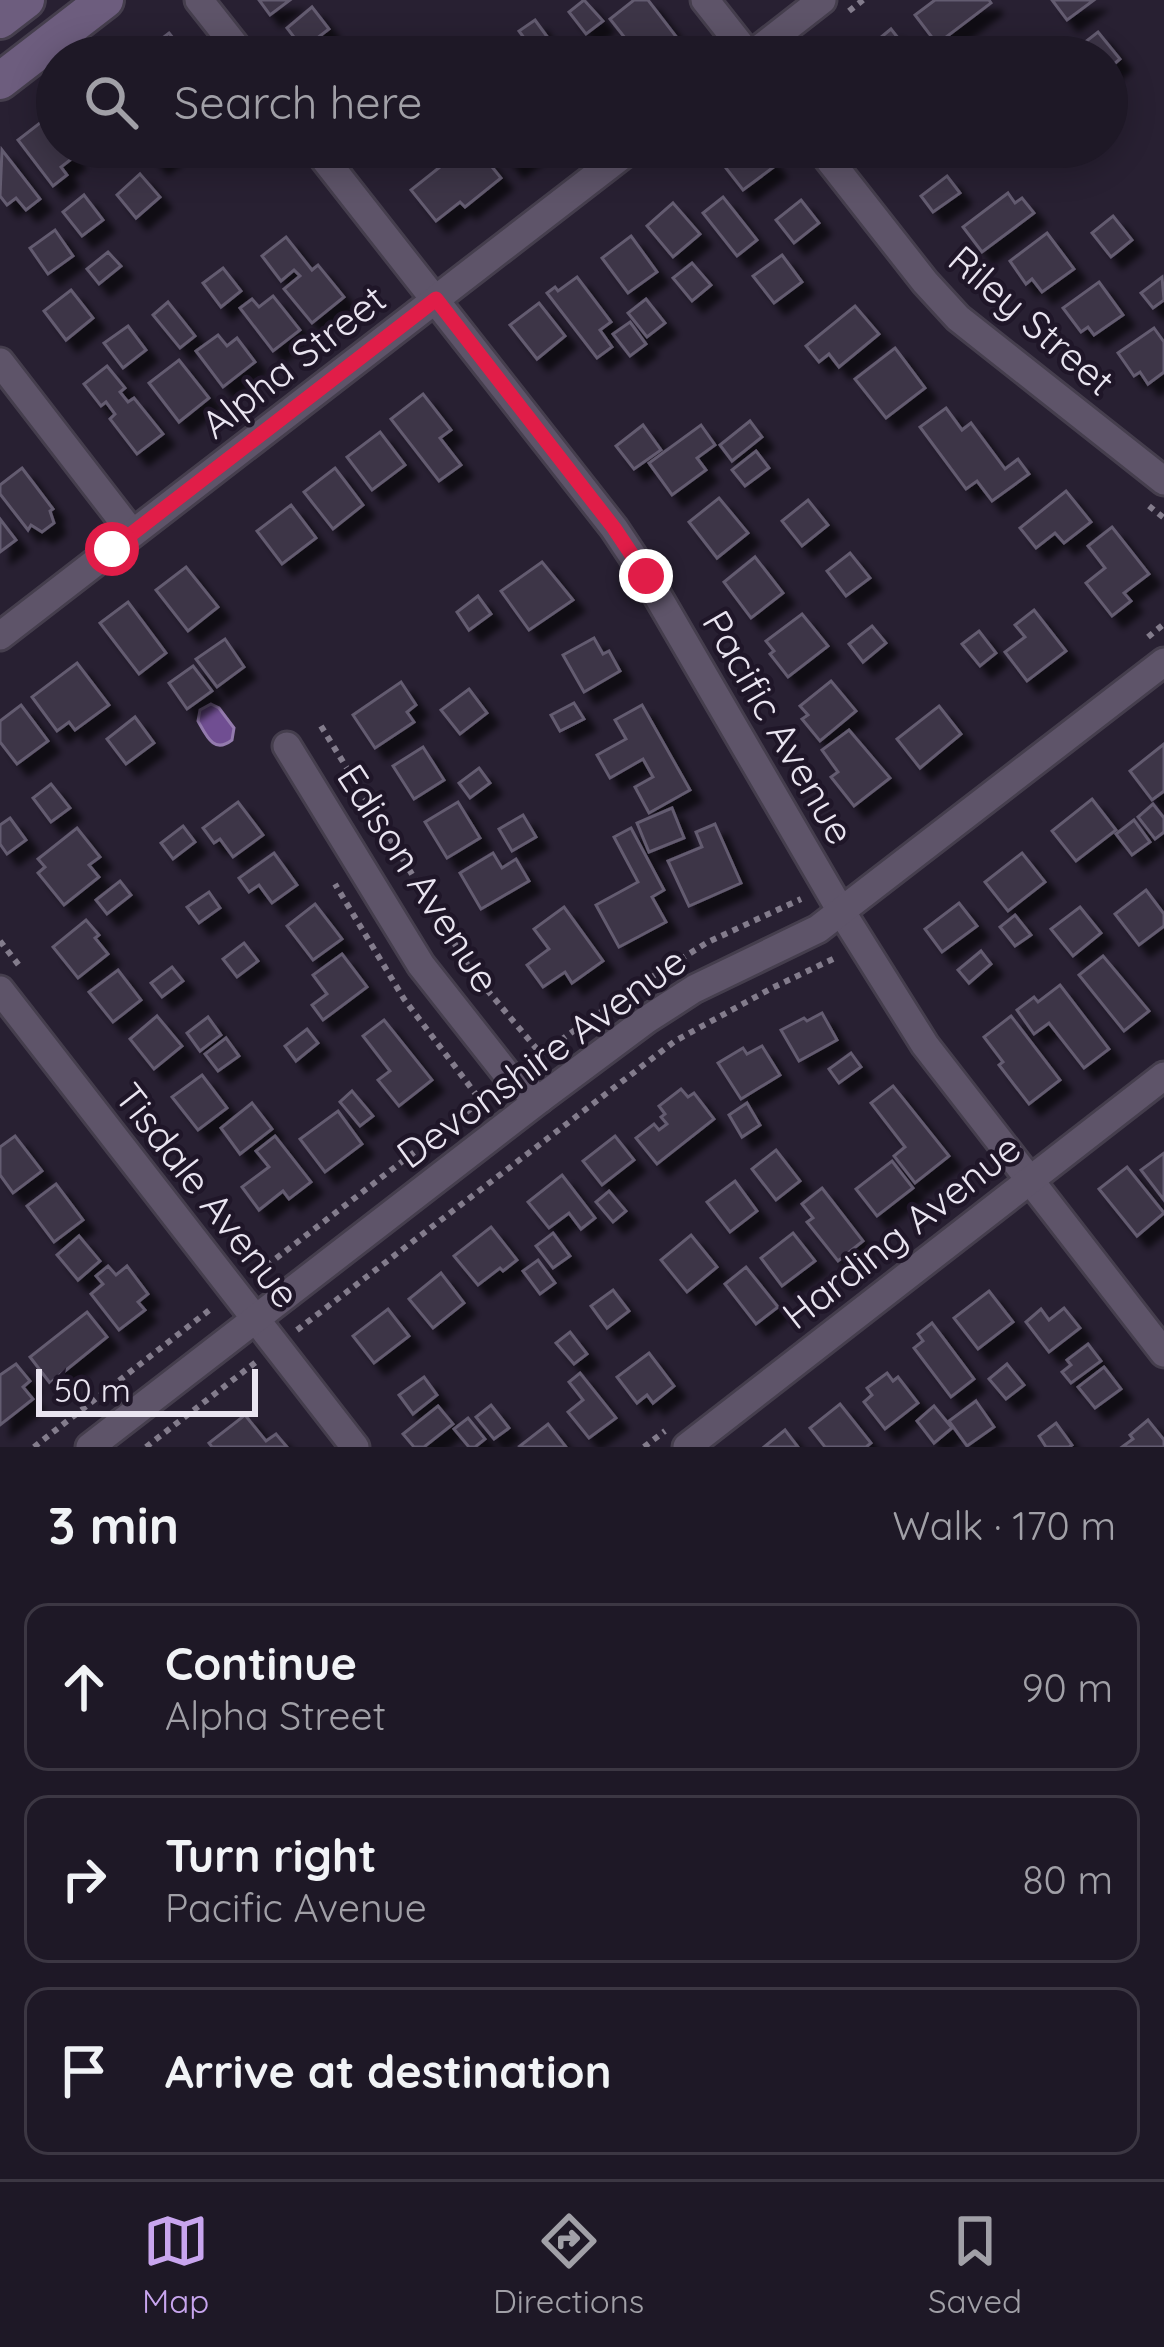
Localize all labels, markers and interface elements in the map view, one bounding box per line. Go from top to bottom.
search box [36,36,1128,168]
icon: search [78,69,144,135]
text: Search here [174,74,422,130]
street label: Riley Street [939,234,1125,406]
street label: Alpha Street [191,274,395,448]
route start [85,522,139,576]
route end [619,549,673,603]
street label: Pacific Avenue [692,601,866,853]
street label: Edison Avenue [327,755,511,1001]
street label: Devonshire Avenue [387,936,695,1178]
street label: Tisdale Avenue [105,1073,311,1317]
street label: Harding Avenue [772,1123,1030,1339]
scale bar [36,1363,258,1416]
text: 50 m [54,1369,131,1410]
text: 3 min [48,1493,179,1557]
text: Walk · 170 m [892,1501,1116,1550]
text: Continue [165,1635,357,1691]
icon: ahead [51,1654,117,1720]
text: 90 m [1022,1663,1113,1712]
text: Alpha Street [165,1691,386,1740]
text: Turn right [165,1827,377,1883]
icon: right [51,1846,117,1912]
text: 80 m [1023,1855,1113,1904]
text: Pacific Avenue [165,1883,427,1932]
icon: arrive [51,2038,117,2104]
text: Arrive at destination [165,2043,611,2099]
tab: Map [142,2208,209,2321]
tab: Directions [493,2208,644,2321]
tab: Saved [928,2208,1022,2321]

